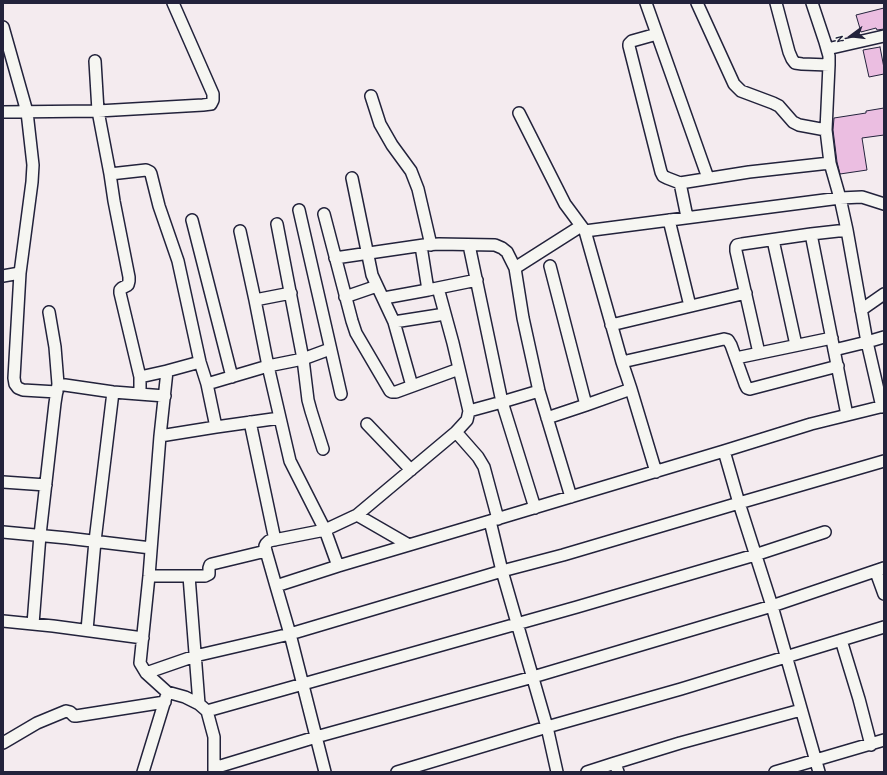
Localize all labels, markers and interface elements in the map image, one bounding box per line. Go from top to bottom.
north arrow [831,16,871,56]
text: N [832,34,847,44]

